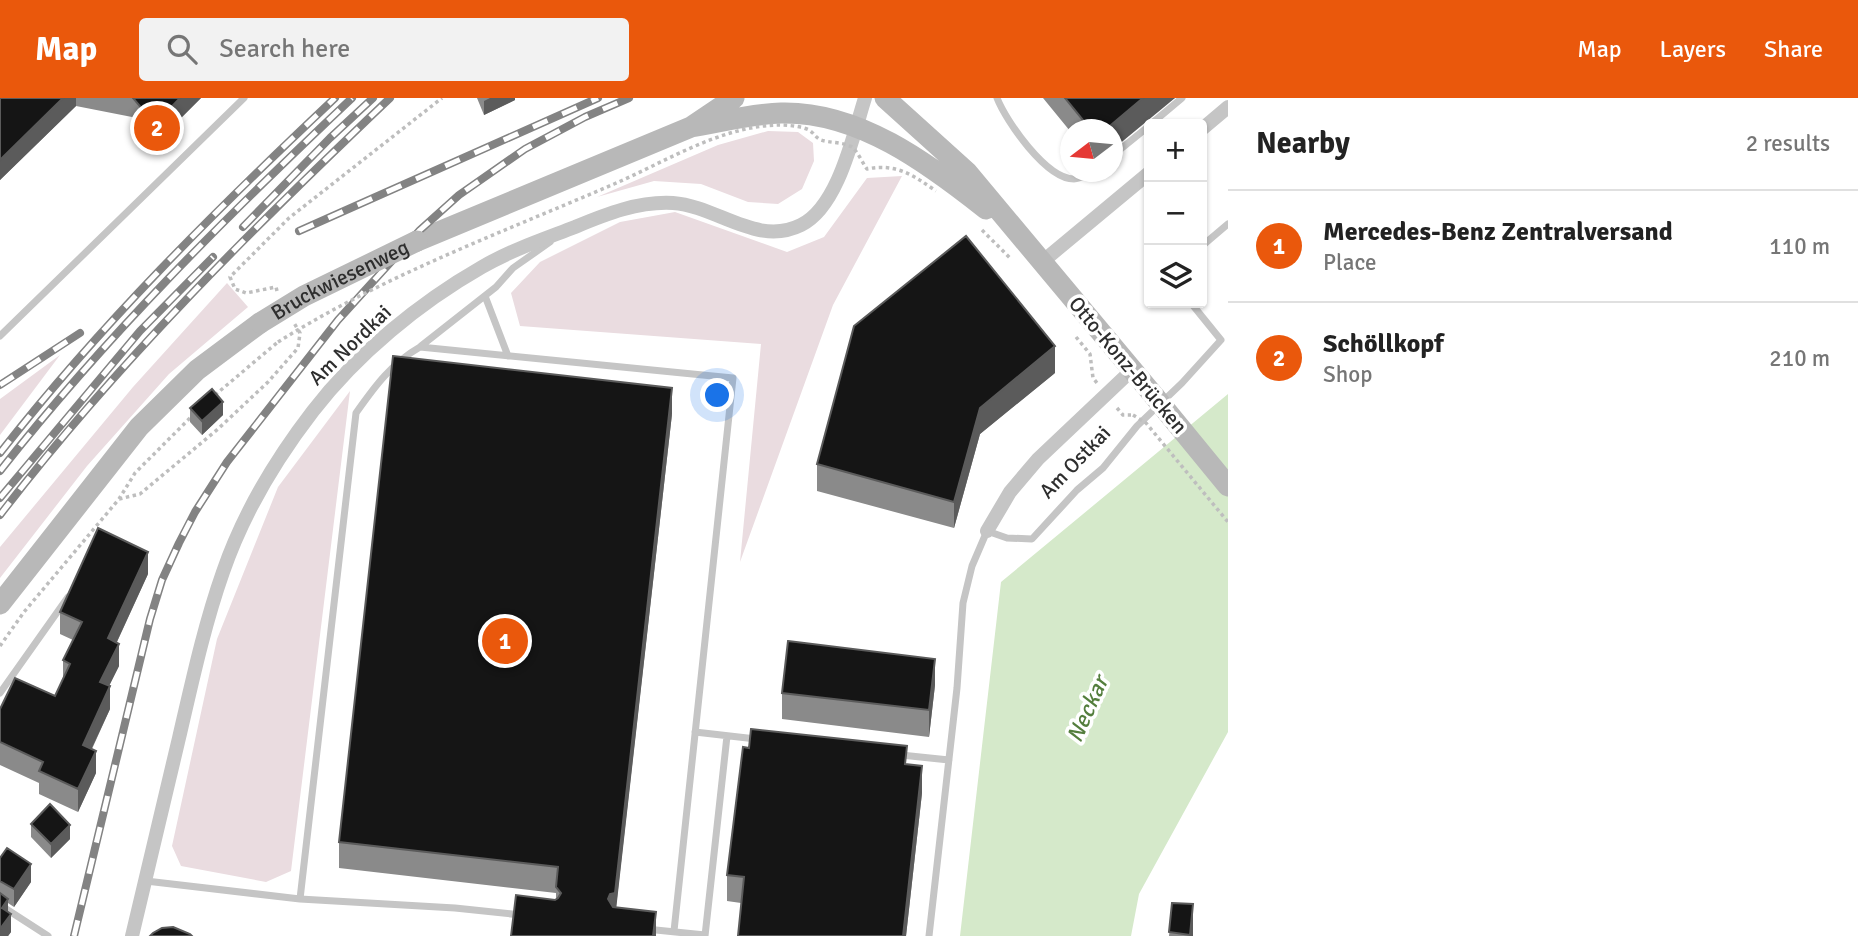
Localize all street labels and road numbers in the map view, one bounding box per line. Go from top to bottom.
street label: Bruckwiesenweg [266,234,413,326]
street label: Otto-Konz-Brücken [1063,291,1193,439]
street label: Am Nordkai [303,299,397,391]
street label: Am Ostkai [1034,420,1116,504]

